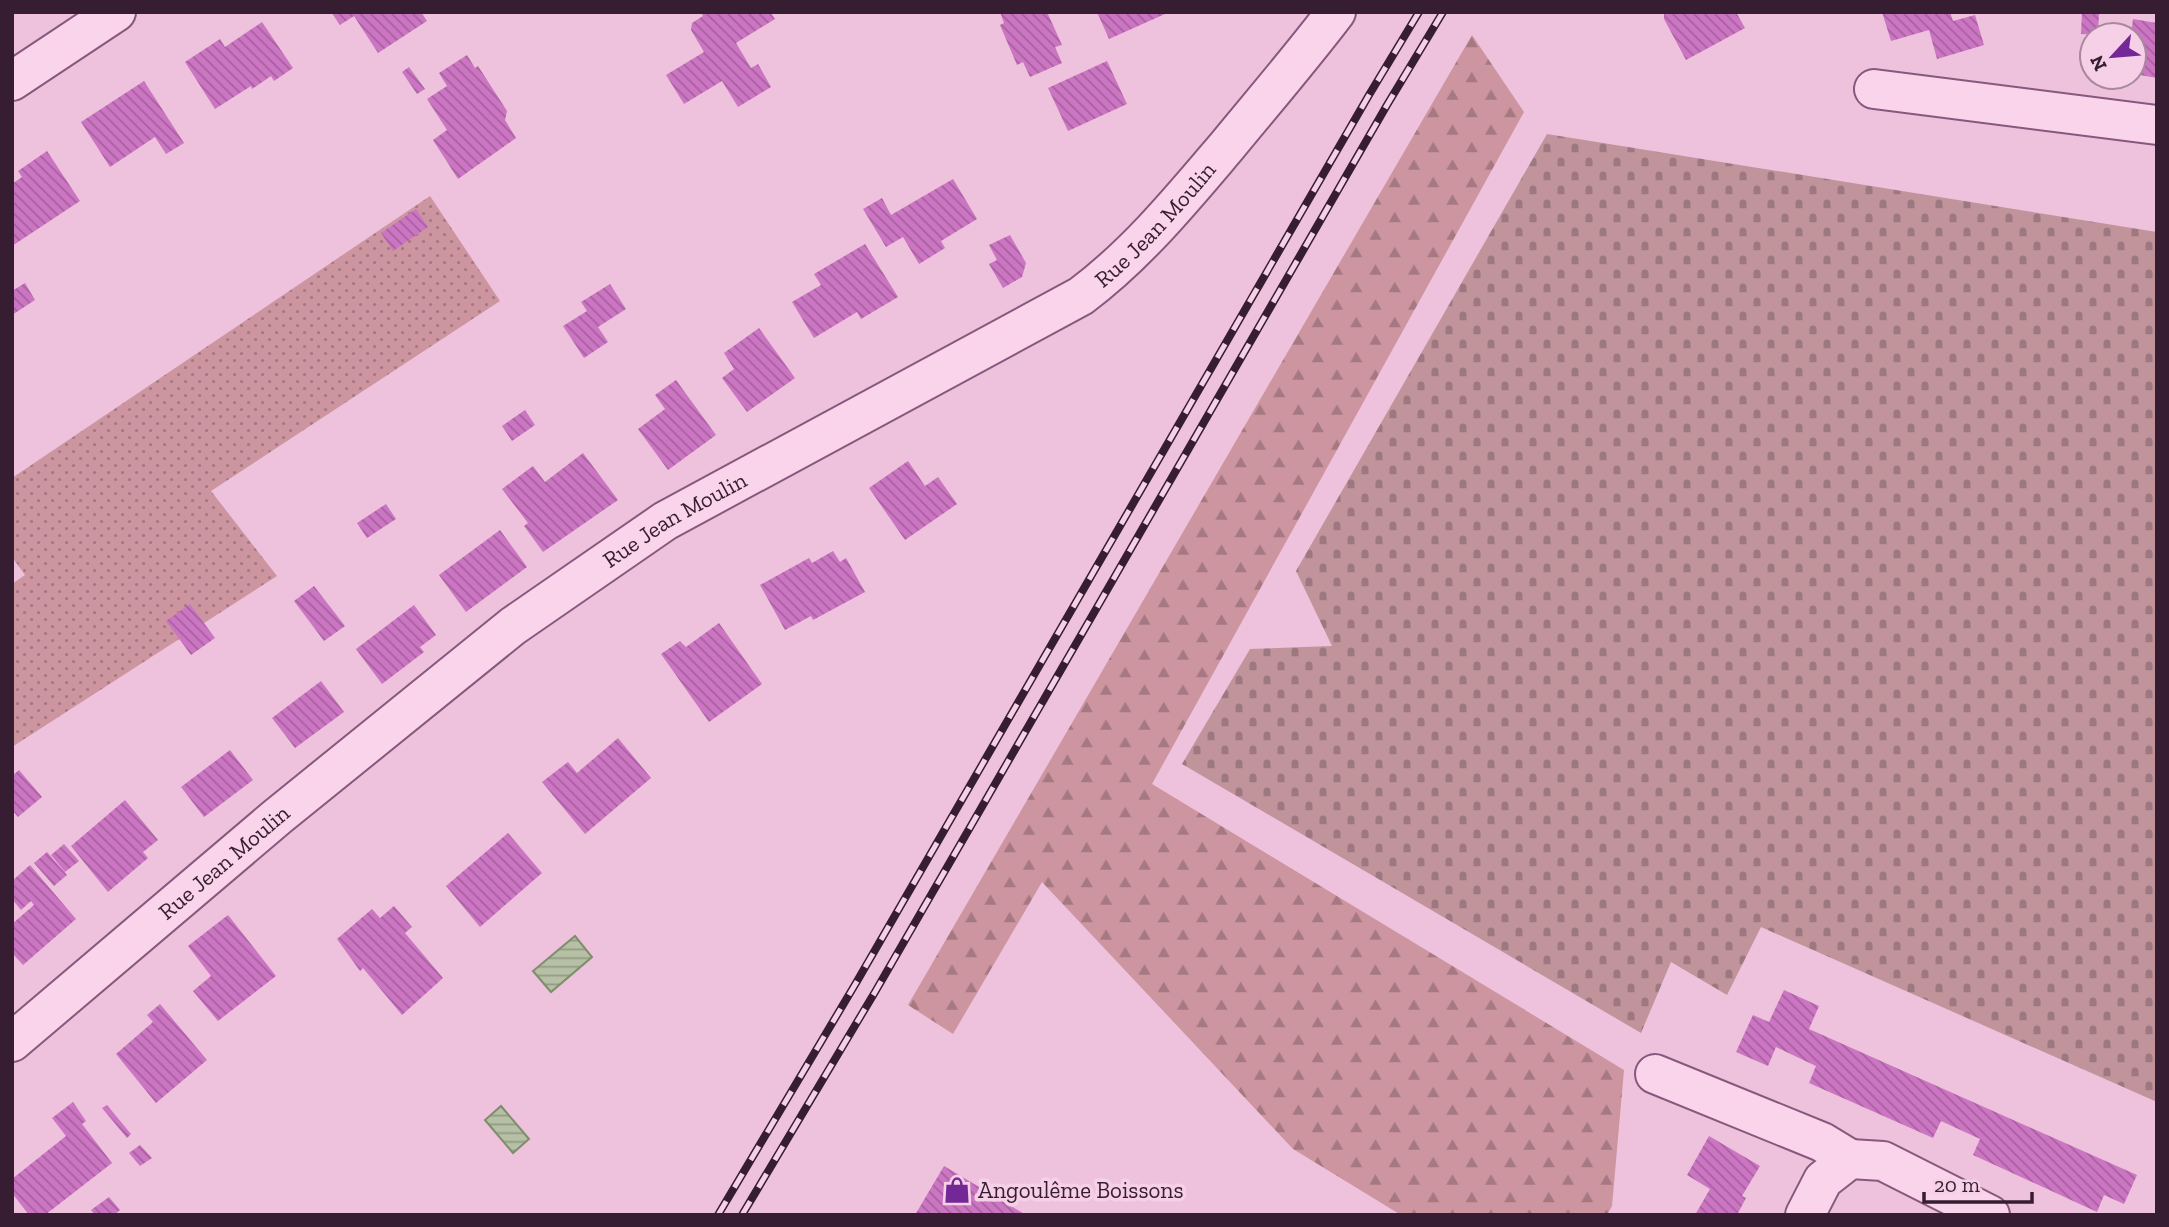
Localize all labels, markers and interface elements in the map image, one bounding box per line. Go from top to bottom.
north arrow [2078,21,2148,91]
text: N [2085,52,2112,75]
street label: Rue Jean Moulin [1089,156,1221,293]
street label: Rue Jean Moulin [597,466,751,574]
street label: Rue Jean Moulin [153,799,295,926]
scale bar [1924,1160,2032,1204]
text: 20 m [1934,1172,1980,1197]
shop icon: Angoulême Boissons [942,1175,972,1205]
place label: Angoulême Boissons [978,1176,1184,1204]

